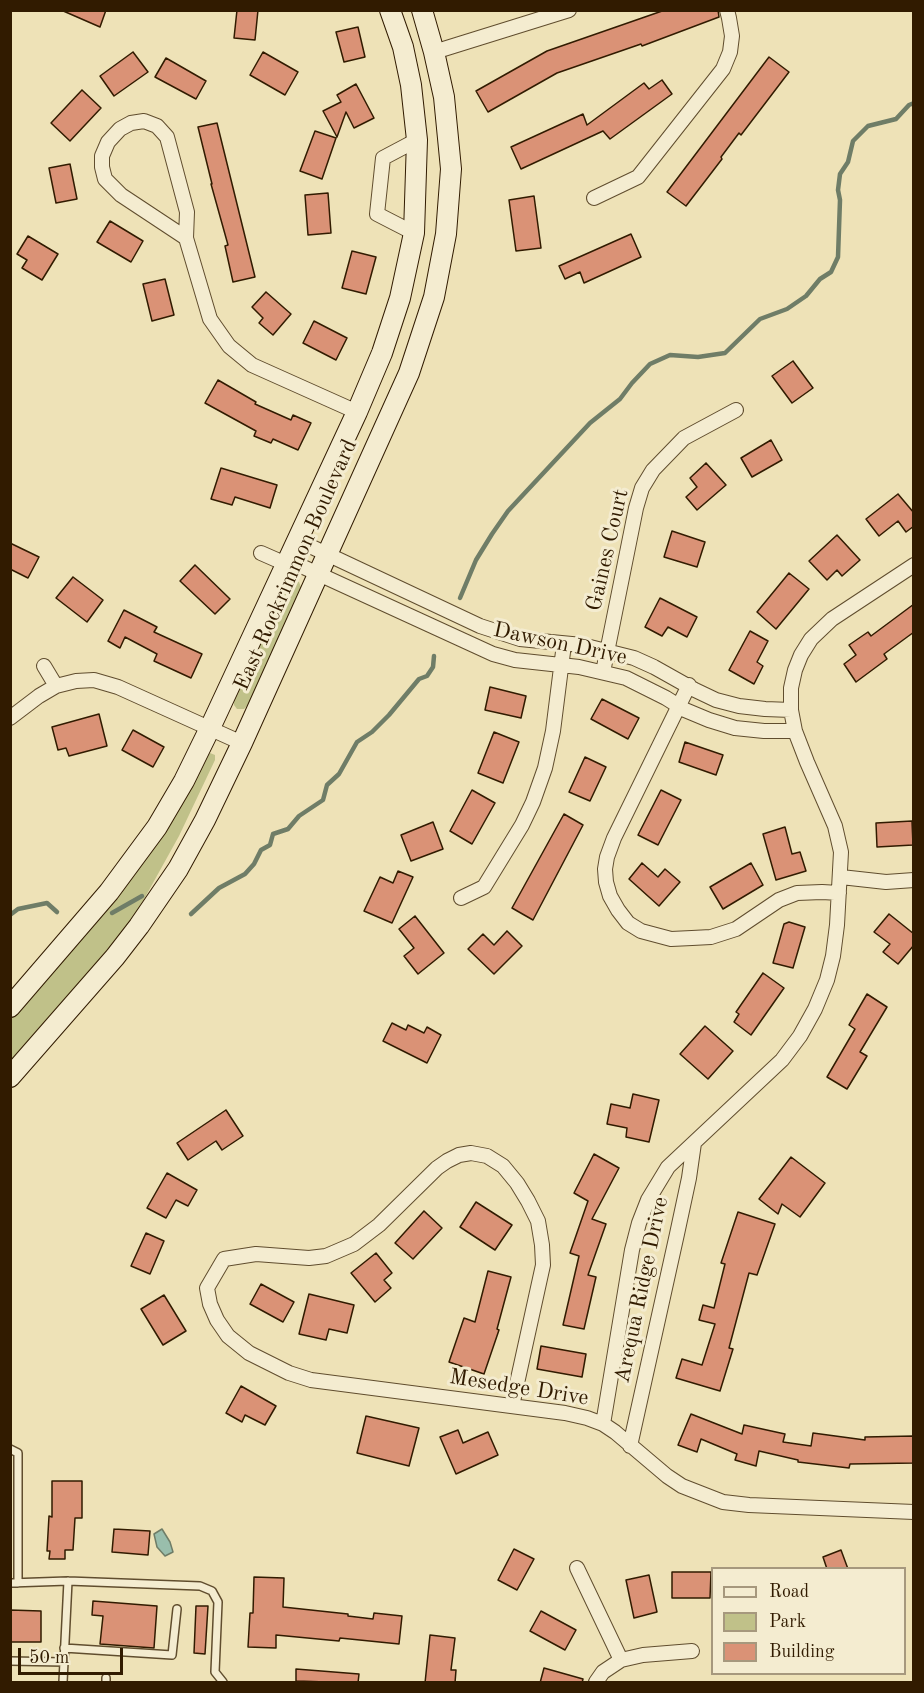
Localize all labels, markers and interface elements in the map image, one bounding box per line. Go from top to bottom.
street label: East Rockrimmon Boulevard [229,435,363,695]
street label: Gaines Court [581,486,635,614]
street label: Dawson Drive [491,617,629,671]
street label: Arequa Ridge Drive [609,1194,675,1386]
street label: Mesedge Drive [447,1364,591,1412]
legend [711,1567,906,1675]
text: Road [769,1583,809,1601]
text: Park [769,1613,806,1631]
scale bar [21,1636,126,1674]
text: Building [769,1643,834,1661]
text: 50 m [29,1649,69,1667]

